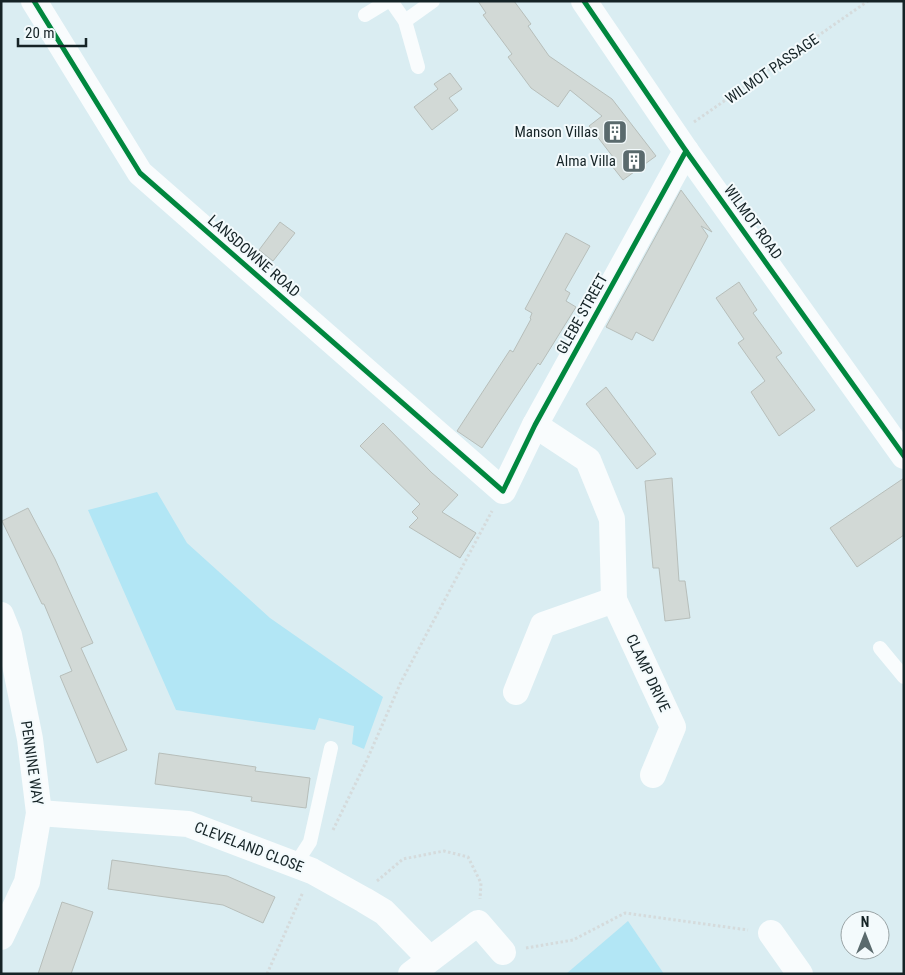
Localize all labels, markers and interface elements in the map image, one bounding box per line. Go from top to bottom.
scale bar [18,15,85,47]
text: 20 m [25,24,55,42]
street label: WILMOT PASSAGE [722,30,822,108]
building icon: Manson Villas [602,119,628,145]
place label: Manson Villas [514,123,598,141]
building icon: Alma Villa [621,148,647,174]
place label: Alma Villa [556,152,616,170]
street label: WILMOT ROAD [720,181,786,263]
street label: LANSDOWNE ROAD [204,211,304,301]
street label: GLEBE STREET [553,271,612,357]
street label: CLAMP DRIVE [622,631,674,715]
street label: PENNINE WAY [17,720,47,807]
street label: CLEVELAND CLOSE [192,818,306,876]
north arrow [840,910,890,960]
text: N [861,914,869,930]

